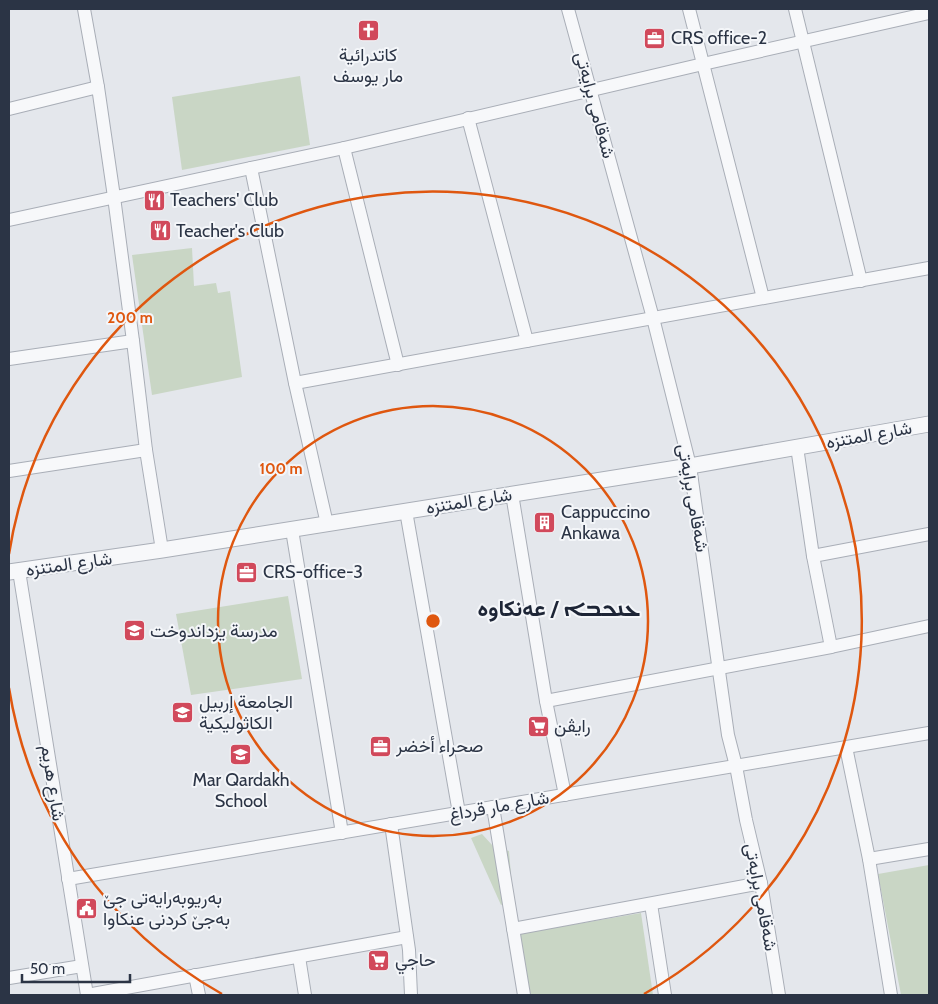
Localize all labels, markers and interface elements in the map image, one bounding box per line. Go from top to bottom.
church icon: كاتدرائية مار يوسف [356,18,380,42]
office icon: CRS office-2 [643,26,667,50]
place label: CRS office-2 [671,27,767,49]
place label: كاتدرائية مار يوسف [333,44,403,87]
street label: شەقامی برایەتی [570,49,620,161]
restaurant icon: Teachers' Club [142,188,166,212]
place label: Teachers' Club [170,189,278,211]
restaurant icon: Teacher's Club [148,219,172,243]
place label: Teacher's Club [176,220,284,242]
text: 200 m [107,309,153,327]
street label: شارع المتنزه [824,417,914,454]
street label: شەقامی برایەتی [673,442,713,554]
text: 100 m [259,460,303,478]
street label: شارع المتنزه [424,483,514,520]
place label: Cappuccino Ankawa [561,501,650,544]
building icon: Cappuccino Ankawa [533,510,557,534]
street label: شارع المتنزه [24,547,114,582]
office icon: CRS-office-3 [235,560,259,584]
place label: CRS-office-3 [263,561,363,583]
district label: ܥܢܟܒܐ / عەنکاوە [478,595,640,622]
centre of rings [424,612,442,630]
school or university icon: مدرسة يزداندوخت [122,619,146,643]
place label: مدرسة يزداندوخت [150,620,278,642]
place label: الجامعة إربيل الكاثوليكية [199,691,293,734]
school or university icon: الجامعة إربيل الكاثوليكية [171,700,195,724]
supermarket icon: رایڤن [526,714,550,738]
place label: رایڤن [554,715,591,737]
office icon: صحراء أخضر [368,734,392,758]
place label: صحراء أخضر [395,735,483,757]
street label: شارع هريم [35,743,70,823]
school or university icon: Mar Qardakh School [229,743,253,767]
place label: Mar Qardakh School [192,769,290,812]
street label: شارع مار قرداغ [447,786,551,827]
street label: شەقامی برایەتی [740,841,782,953]
place label: بەریوبەرایەتی جێ بەجێ کردنی عنکاوا [103,887,230,930]
public building icon: بەریوبەرایەتی جێ بەجێ کردنی عنکاوا [75,896,99,920]
supermarket icon: حاجي [367,948,391,972]
place label: حاجي [395,949,436,975]
scale bar [22,952,130,984]
text: 50 m [30,960,65,978]

